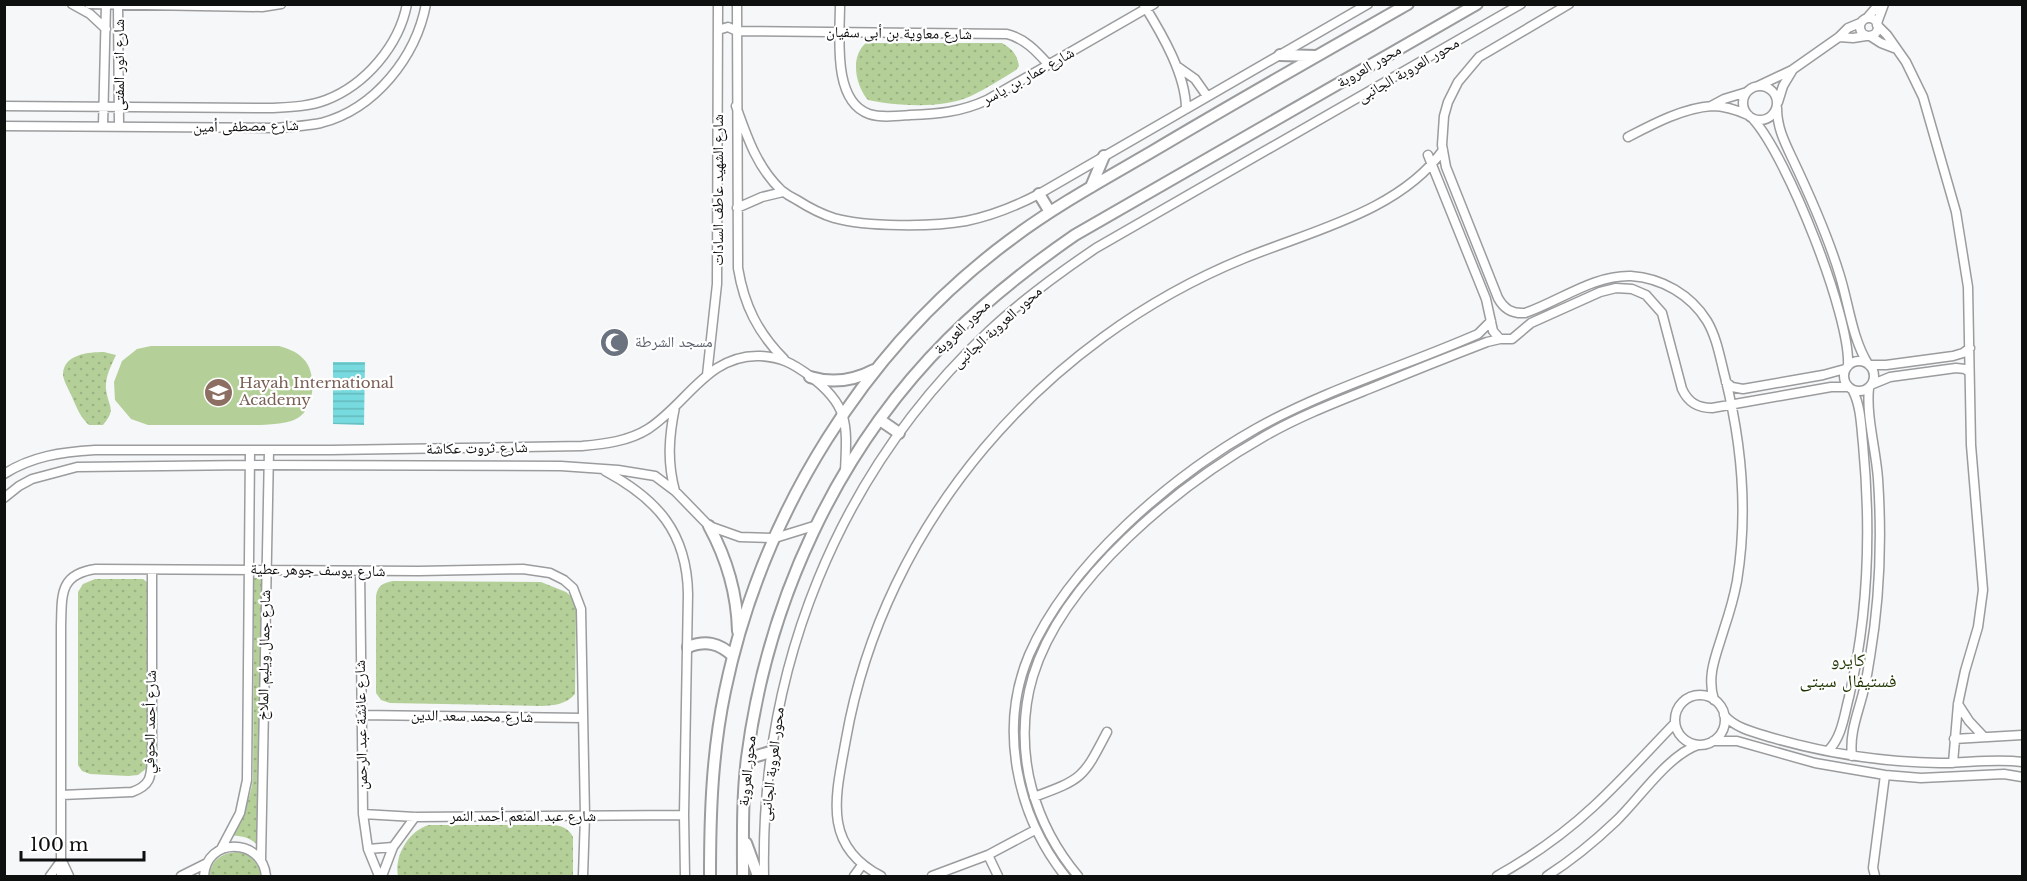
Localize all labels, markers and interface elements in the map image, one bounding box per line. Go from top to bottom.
street label: شارع انور المفتى [109,19,129,111]
street label: شارع معاوية بن أبى سفيان [826,22,972,44]
street label: محور العروبة الجانبى [1353,33,1463,107]
street label: محور العروبة [1333,40,1404,92]
street label: شارع عمار بن ياسر [977,42,1078,110]
street label: شارع الشهيد عاطف السادات [708,114,728,266]
street label: شارع مصطفى أمين [193,115,299,137]
street label: محور العروبة الجانبى [948,281,1046,373]
street label: محور العروبة [930,295,994,358]
mosque icon: مسجد الشرطة [598,326,630,358]
place label: مسجد الشرطة [635,332,713,351]
place label: Hayah International Academy [238,373,394,409]
school or university icon: Hayah International Academy [202,376,234,408]
street label: شارع ثروت عكاشة [426,437,528,459]
street label: شارع يوسف جوهر عطية [250,559,386,581]
street label: شارع جمال ويليم الملاخ [253,589,275,721]
district label: كايرو فستيفال سيتى [1799,649,1897,692]
street label: شارع عائشة عبد الرحمن [350,660,372,790]
street label: شارع أحمد الحوفي [139,670,163,774]
street label: شارع محمد سعد الدين [411,705,534,727]
street label: محور العروبة الجانبى [755,706,789,822]
street label: محور العروبة [733,735,760,807]
street label: شارع عبد المنعم أحمد النمر [449,806,596,826]
scale bar [21,824,144,862]
text: 100 m [30,834,88,856]

